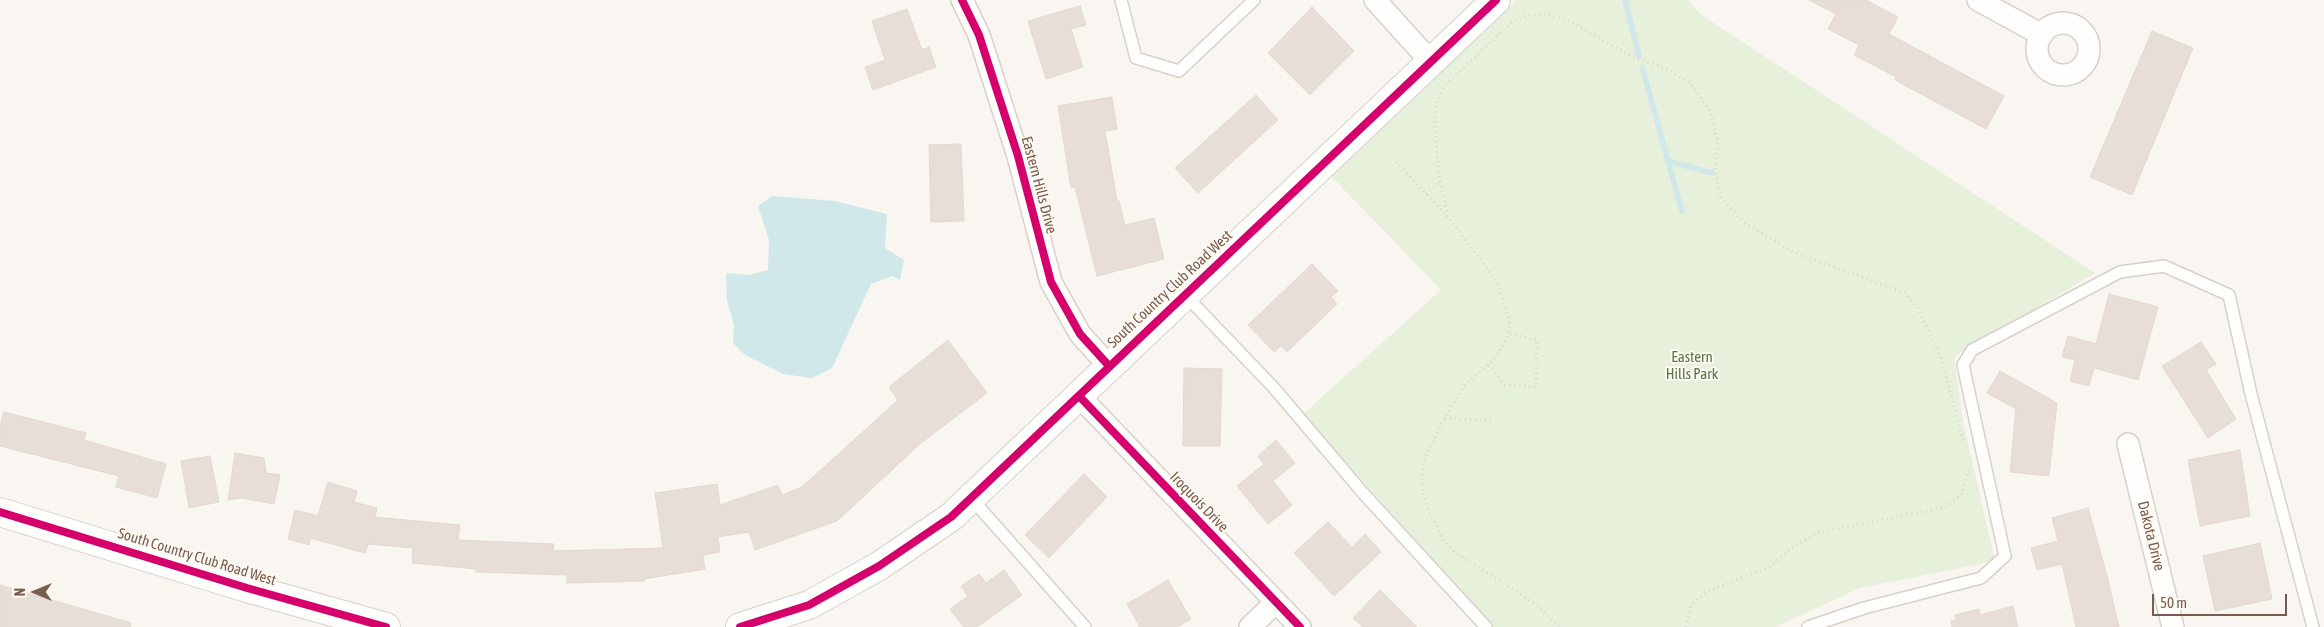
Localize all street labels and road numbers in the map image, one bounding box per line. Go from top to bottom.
street label: Eastern Hills Drive [1017,134,1061,236]
street label: South Country Club Road West [1104,226,1236,352]
street label: Iroquois Drive [1166,468,1232,536]
street label: Dakota Drive [2134,499,2168,573]
street label: South Country Club Road West [116,524,278,590]

